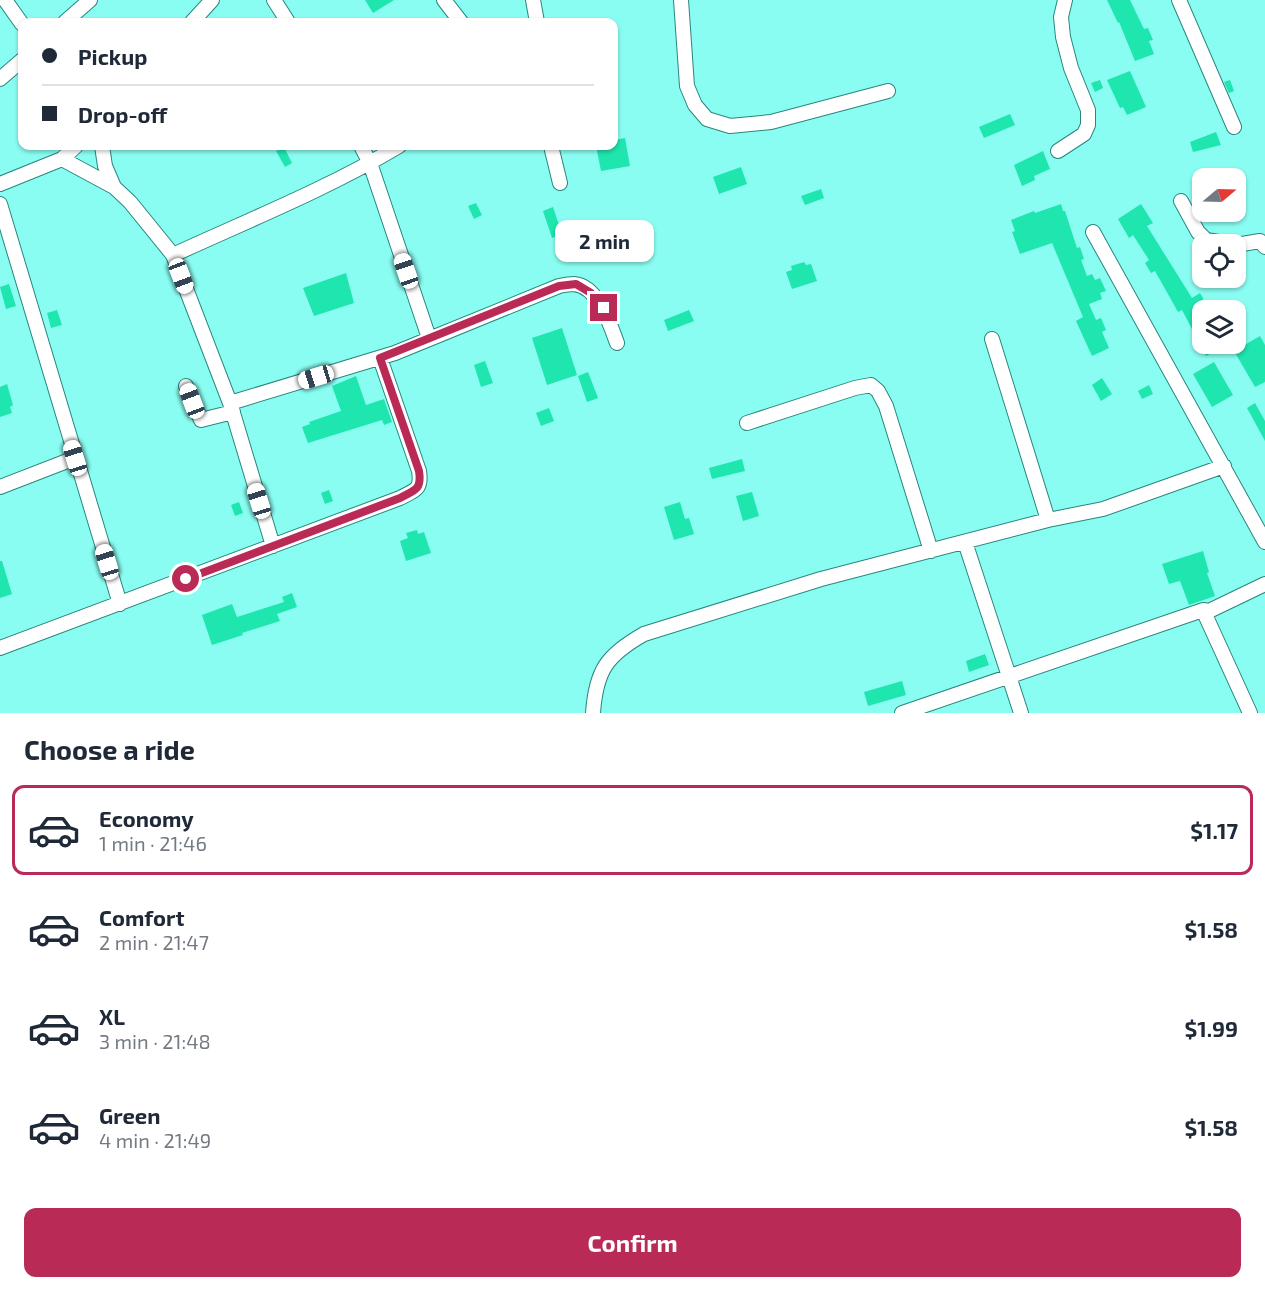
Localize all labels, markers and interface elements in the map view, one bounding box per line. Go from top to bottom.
text: Pickup [78,43,147,69]
text: Drop-off [78,101,167,127]
north arrow [1192,168,1246,222]
map controls [1192,168,1246,354]
callout: 2 min [554,221,654,263]
text: 2 min [579,229,630,253]
button: locate [1192,234,1246,288]
car [392,251,420,291]
car [166,256,196,296]
route end [590,294,617,321]
button: layers [1192,300,1246,354]
car [296,363,336,391]
car [177,381,207,421]
car [61,438,89,478]
car [245,481,273,521]
car [93,542,121,582]
route start [172,565,199,592]
text: Choose a ride [24,733,195,765]
icon: car [27,803,81,857]
text: Economy [99,805,194,831]
text: $1.17 [1190,817,1238,843]
text: 1 min · 21:46 [99,831,207,855]
icon: car [27,902,81,956]
text: Comfort [99,904,184,930]
text: $1.58 [1185,916,1238,942]
text: 2 min · 21:47 [99,930,209,954]
icon: car [27,1001,81,1055]
text: XL [99,1003,125,1029]
text: $1.99 [1184,1015,1238,1041]
text: 3 min · 21:48 [99,1029,211,1053]
icon: car [27,1100,81,1154]
text: Green [99,1102,161,1128]
text: $1.58 [1185,1114,1238,1140]
text: 4 min · 21:49 [99,1128,211,1152]
button: Confirm [24,1208,1241,1277]

